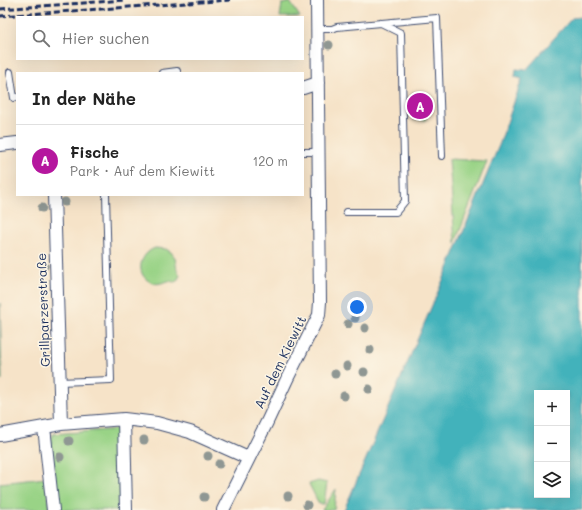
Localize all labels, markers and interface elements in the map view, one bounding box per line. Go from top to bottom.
search box [16,16,304,60]
icon: search [30,27,52,49]
text: Hier suchen [62,28,149,48]
text: In der Nähe [32,87,136,109]
pin: A [407,91,433,121]
text: Fische [70,142,119,162]
text: A [40,152,50,169]
text: 120 m [252,152,288,169]
text: Park · Auf dem Kiewitt [70,162,215,179]
street label: Grillparzerstraße [32,253,53,367]
your location [347,297,367,317]
street label: Auf dem Kiewitt [250,312,310,411]
map controls [534,390,570,498]
button: + [534,390,570,426]
button: − [534,426,570,462]
button: layers [534,462,570,498]

